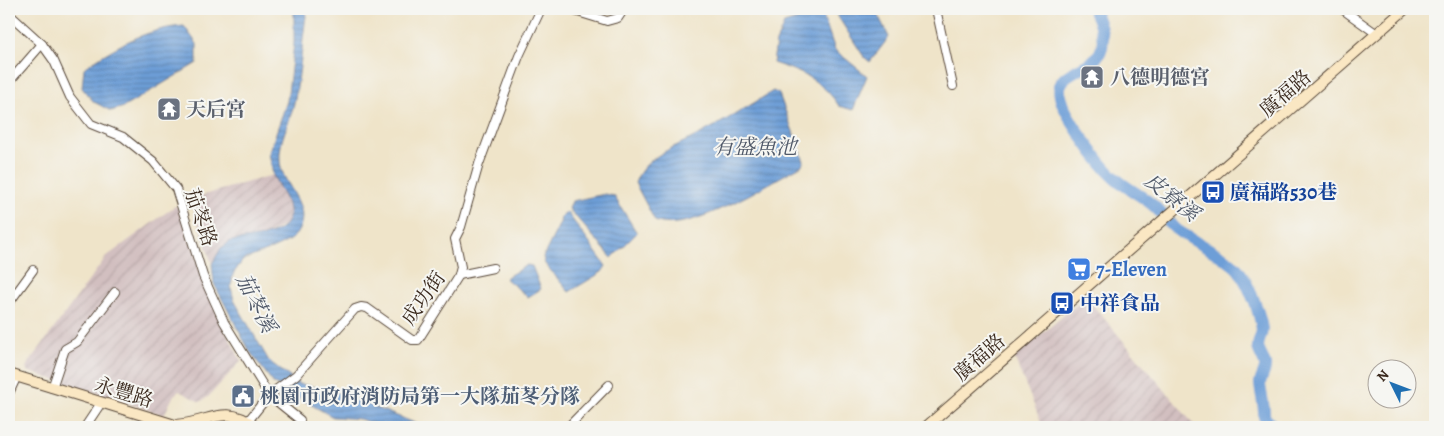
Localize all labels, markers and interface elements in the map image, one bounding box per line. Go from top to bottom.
temple icon: 八德明德宮 [1079,64,1105,90]
place label: 八德明德宮 [1110,64,1210,91]
street label: 廣福路 [1254,64,1317,123]
temple icon: 天后宮 [156,96,182,122]
place label: 天后宮 [186,96,246,123]
water label: 有盛魚池 [713,133,799,161]
water label: 皮寮溪 [1139,166,1207,229]
bus stop icon: 廣福路530巷 [1200,179,1226,205]
place label: 廣福路530巷 [1230,179,1337,206]
street label: 茄苳路 [178,184,223,250]
supermarket icon: 7-Eleven [1066,256,1092,282]
place label: 7-Eleven [1096,256,1167,283]
street label: 成功街 [395,266,452,331]
water label: 茄苳溪 [229,269,284,339]
bus stop icon: 中祥食品 [1049,290,1075,316]
place label: 中祥食品 [1080,290,1160,317]
street label: 廣福路 [948,328,1011,387]
north arrow [1366,358,1416,408]
text: N [1372,365,1393,386]
street label: 永豐路 [91,371,156,414]
public building icon: 桃園市政府消防局第一大隊茄苳分隊 [230,383,256,409]
place label: 桃園市政府消防局第一大隊茄苳分隊 [260,383,580,410]

